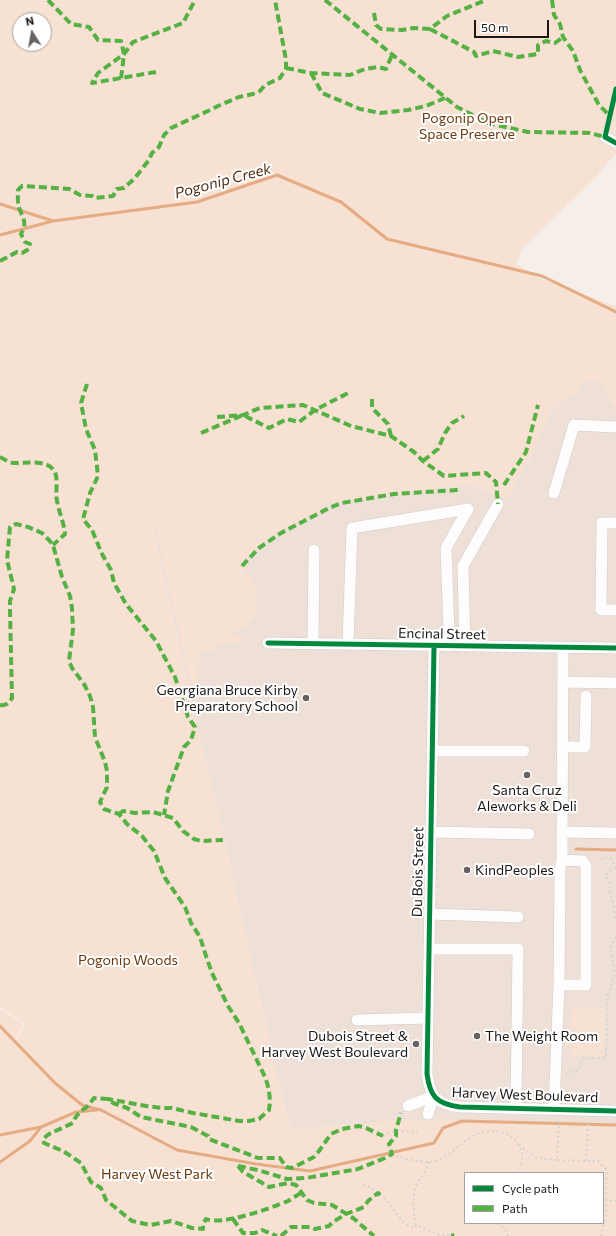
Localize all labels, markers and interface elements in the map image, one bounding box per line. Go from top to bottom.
north arrow [12,12,52,52]
scale bar [476,12,551,38]
text: N [25,14,35,28]
text: 50 m [481,20,509,34]
park label: Pogonip Open Space Preserve [419,110,515,142]
water label: Pogonip Creek [173,159,273,203]
street label: Encinal Street [398,625,486,643]
place label: Georgiana Bruce Kirby Preparatory School [156,682,298,714]
marker: Georgiana Bruce Kirby Preparatory School [301,693,311,703]
marker: Santa Cruz Aleworks & Deli [522,770,532,780]
place label: Santa Cruz Aleworks & Deli [477,782,577,814]
street label: Du Bois Street [409,827,427,917]
place label: KindPeoples [475,862,554,878]
marker: KindPeoples [462,865,472,875]
park label: Pogonip Woods [78,952,178,968]
place label: Dubois Street & Harvey West Boulevard [261,1028,408,1060]
place label: The Weight Room [485,1028,598,1044]
marker: The Weight Room [472,1031,482,1041]
marker: Dubois Street & Harvey West Boulevard [411,1039,421,1049]
street label: Harvey West Boulevard [451,1084,599,1106]
park label: Harvey West Park [101,1166,213,1182]
legend [464,1172,604,1224]
text: Cycle path [502,1181,559,1195]
text: Path [502,1201,528,1215]

